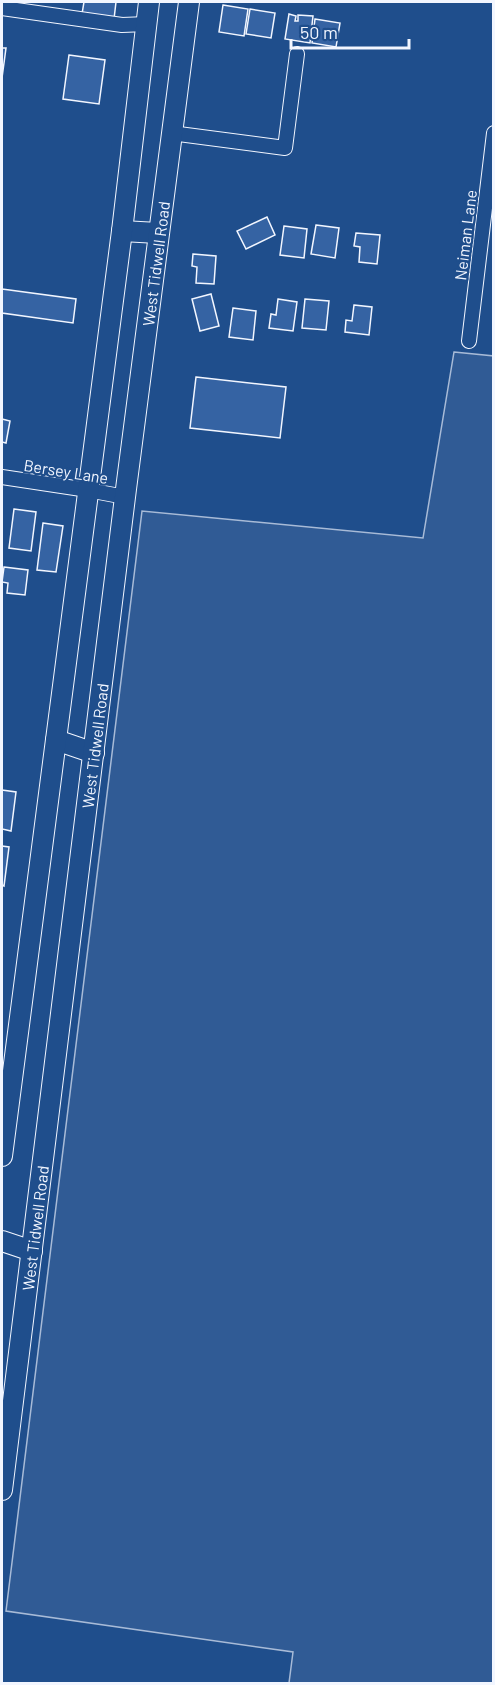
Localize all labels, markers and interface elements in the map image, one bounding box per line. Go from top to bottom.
scale bar [291,12,410,50]
text: 50 m [300,21,338,43]
street label: Neiman Lane [450,189,480,281]
street label: West Tidwell Road [138,200,173,327]
street label: Bersey Lane [22,455,110,487]
street label: West Tidwell Road [77,682,111,809]
street label: West Tidwell Road [17,1164,52,1292]

